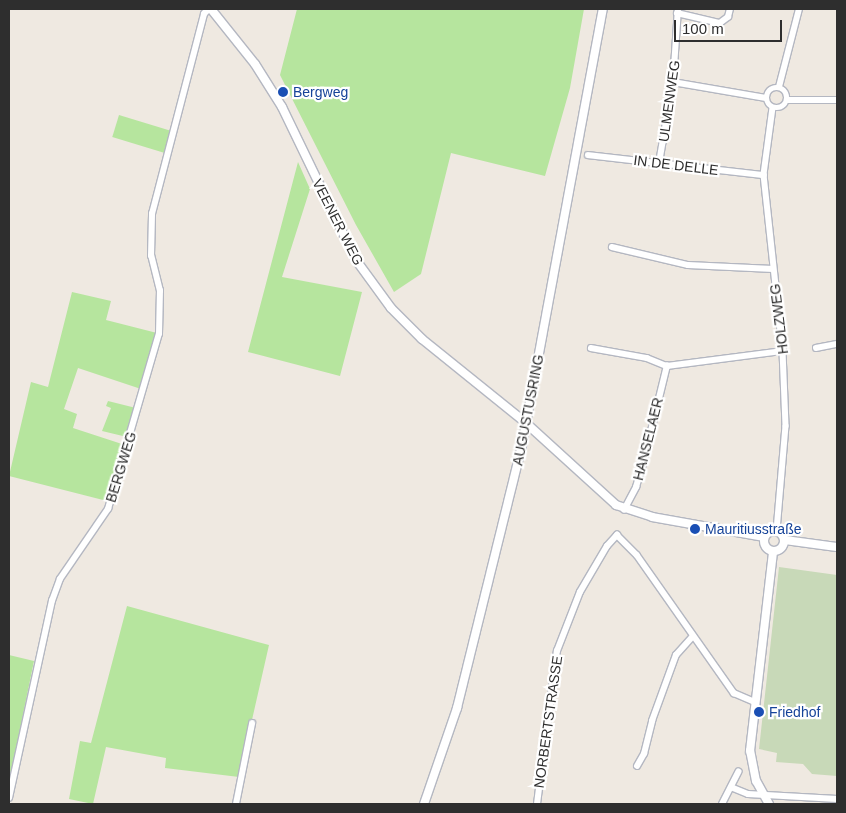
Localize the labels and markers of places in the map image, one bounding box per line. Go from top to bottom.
place label: Bergweg [293,84,348,100]
marker: Bergweg [277,86,289,98]
place label: Mauritiusstraße [705,521,801,537]
marker: Mauritiusstraße [689,523,701,535]
place label: Friedhof [769,704,820,720]
marker: Friedhof [753,706,765,718]

